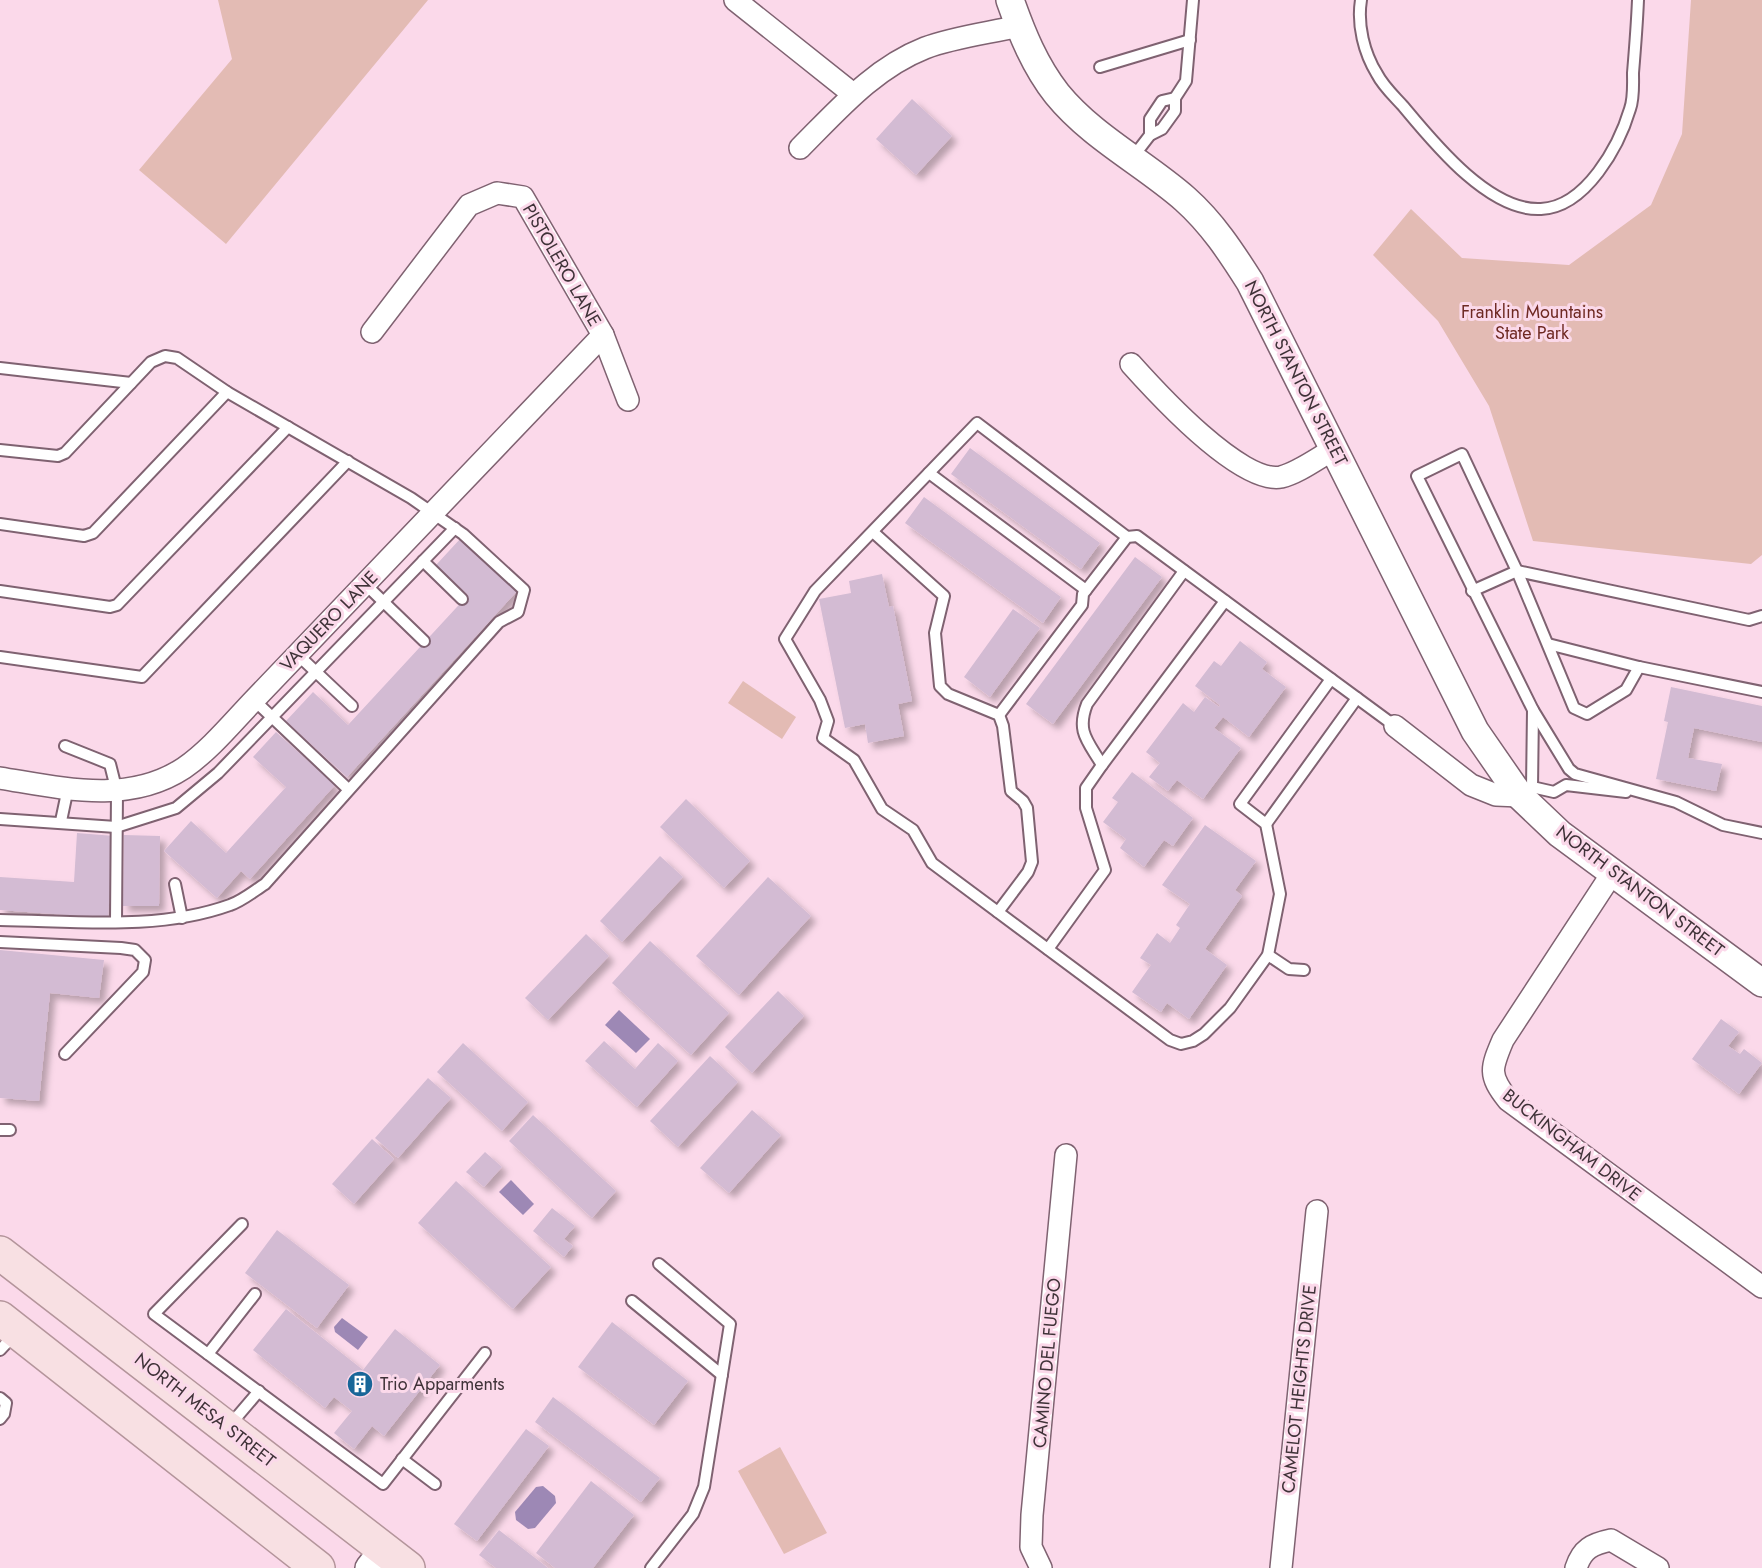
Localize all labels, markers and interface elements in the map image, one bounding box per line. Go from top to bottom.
street label: PISTOLERO LANE [516,199,608,331]
street label: NORTH STANTON STREET [1238,276,1354,471]
park label: Franklin Mountains State Park [1461,299,1603,346]
street label: VAQUERO LANE [274,565,384,677]
street label: NORTH STANTON STREET [1550,819,1730,963]
street label: BUCKINGHAM DRIVE [1497,1083,1647,1207]
street label: CAMINO DEL FUEGO [1027,1277,1067,1449]
street label: CAMELOT HEIGHTS DRIVE [1275,1283,1323,1495]
street label: NORTH MESA STREET [129,1347,282,1474]
building icon: Trio Apparments [345,1369,375,1399]
place label: Trio Apparments [380,1371,505,1397]

